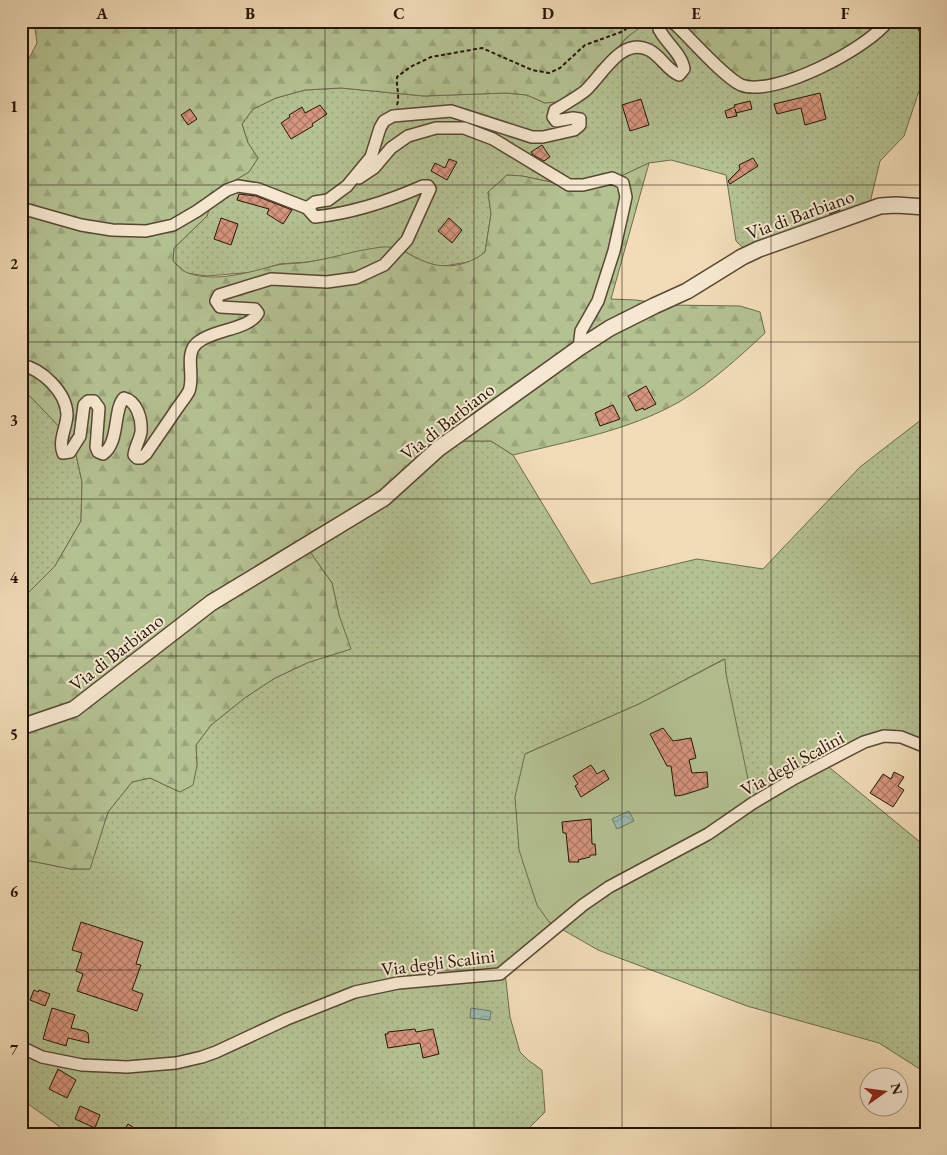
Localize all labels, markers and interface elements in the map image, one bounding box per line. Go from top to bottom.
text: A [95,3,108,24]
text: B [245,3,255,24]
text: C [393,3,405,24]
text: D [542,3,554,24]
text: E [691,3,701,24]
text: F [841,3,850,24]
text: 1 [10,96,18,117]
street label: Via di Barbiano [743,183,858,246]
text: 2 [10,253,19,274]
street label: Via di Barbiano [395,377,500,466]
text: 3 [10,410,18,431]
text: 4 [10,567,19,588]
street label: Via di Barbiano [64,608,169,697]
text: 5 [10,724,18,745]
street label: Via degli Scalini [736,725,849,802]
text: 6 [10,881,19,902]
street label: Via degli Scalini [380,943,497,982]
text: 7 [10,1039,19,1060]
north arrow [860,1068,910,1118]
text: N [887,1081,907,1097]

